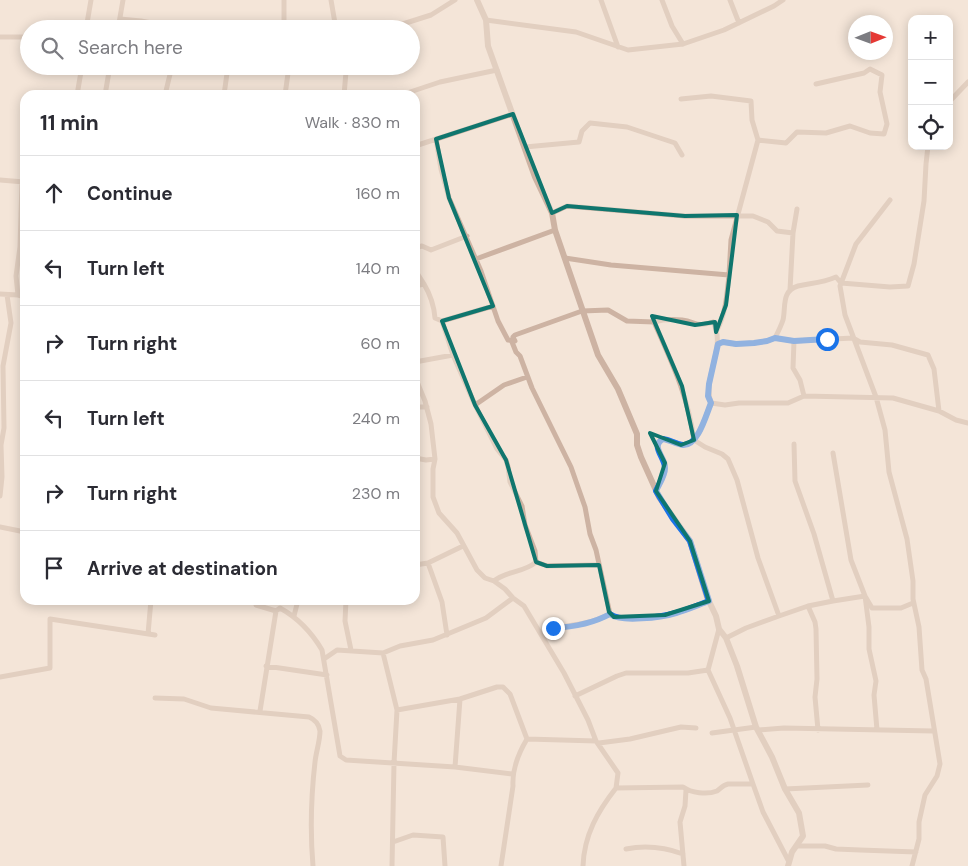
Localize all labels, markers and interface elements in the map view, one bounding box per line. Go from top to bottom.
north arrow [848,15,893,60]
map controls [908,15,953,150]
button: + [908,15,953,60]
search box [20,20,420,75]
icon: search [38,34,66,62]
text: Search here [78,35,183,60]
button: − [908,60,953,105]
button: locate [908,105,953,150]
text: 11 min [40,109,99,137]
text: Walk · 830 m [305,112,400,133]
icon: ahead [40,179,68,207]
text: Continue [87,181,173,206]
text: 160 m [356,183,400,204]
icon: left [40,254,68,282]
text: Turn left [87,256,165,281]
text: 140 m [356,258,400,279]
route start [816,328,839,351]
icon: right [40,329,68,357]
text: Turn right [87,331,177,356]
text: 60 m [360,333,400,354]
icon: left [40,404,68,432]
text: Turn left [87,406,165,431]
text: 240 m [352,408,400,429]
icon: right [40,479,68,507]
text: Turn right [87,481,177,506]
text: 230 m [352,483,400,504]
icon: arrive [40,554,68,582]
text: Arrive at destination [87,556,278,581]
route end [542,617,565,640]

